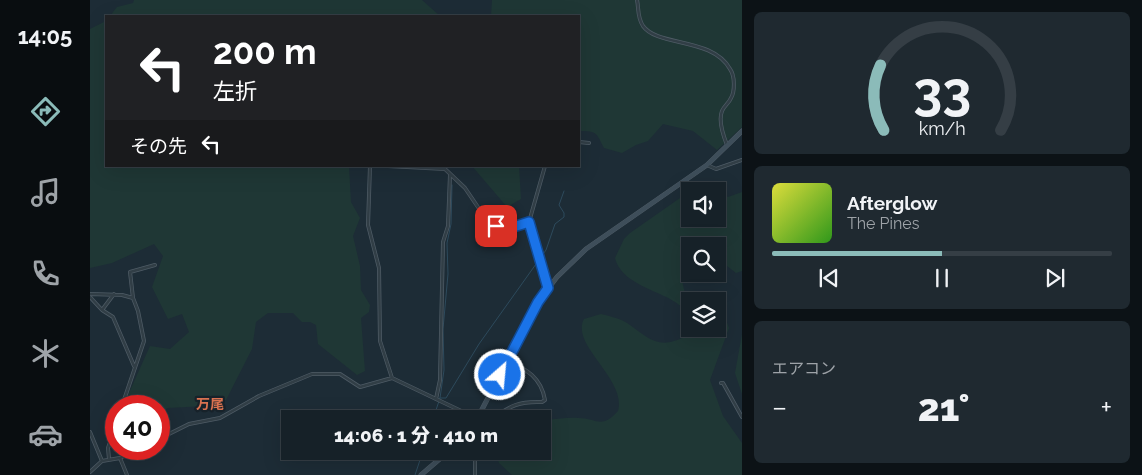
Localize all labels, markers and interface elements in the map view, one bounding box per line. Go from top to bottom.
text: 14:05 [18,23,72,49]
text: 200 m [213,31,317,72]
icon: left [130,35,195,100]
text: 33 [913,60,971,121]
text: 左折 [213,78,257,104]
icon: directions [28,94,63,129]
text: km/h [918,118,966,139]
icon: left [197,130,225,158]
text: その先 [130,135,187,157]
icon: music [28,175,63,210]
map controls [681,182,726,337]
button: sound [681,182,726,227]
text: Afterglow [847,192,937,214]
pin [475,205,517,247]
icon: arrive [482,212,510,240]
text: The Pines [847,214,919,233]
button: search [681,237,726,282]
icon: phone [28,256,63,291]
icon: previous [815,264,843,292]
icon: pause [928,264,956,292]
icon: next [1041,264,1069,292]
button: layers [681,292,726,337]
icon: climate [28,336,63,371]
position arrow [473,348,525,400]
text: エアコン [772,359,836,378]
text: 21° [918,385,970,430]
text: − [772,391,787,424]
text: + [1100,391,1112,424]
speed limit sign: 40 [105,395,170,460]
district label: 万尾 [196,396,224,412]
icon: car [28,417,63,452]
text: 14:06 · 1 分 · 410 m [334,424,498,446]

